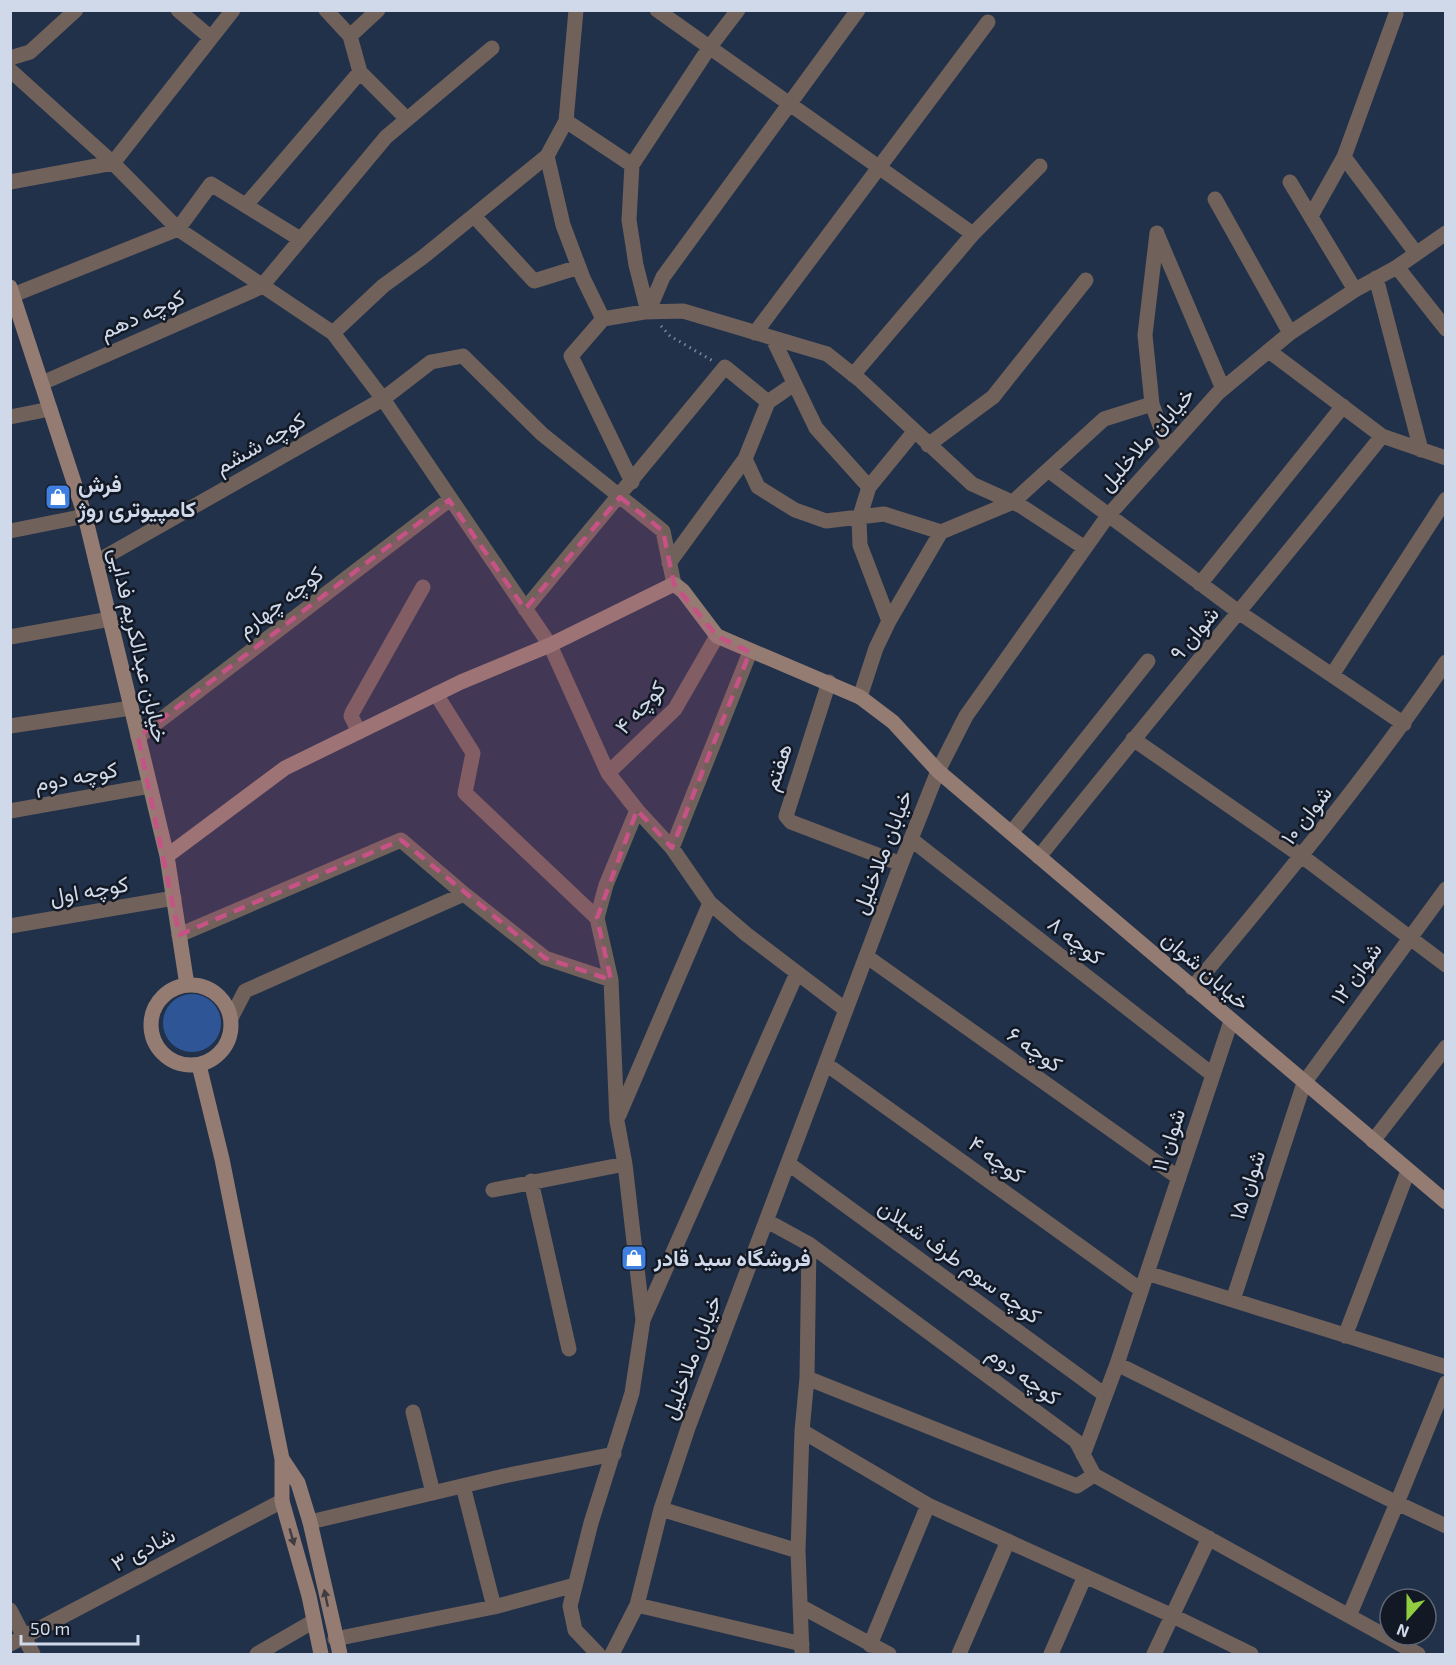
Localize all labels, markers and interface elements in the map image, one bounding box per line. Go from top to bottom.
street label: کوچه دهم [95,283,190,346]
street label: خیابان ملاخلیل [1092,381,1199,496]
street label: کوچه ششم [209,406,311,481]
place label: فرش کامپیوتری روژ [77,470,196,525]
shop icon: فرش کامپیوتری روژ [43,482,73,512]
street label: خیابان عبدالکریم فدایی [102,545,175,745]
street label: کوچه چهارم [231,559,330,643]
street label: شوان ۹ [1163,600,1225,666]
street label: کوچه ۴ [608,674,672,741]
street label: هفتم [756,740,799,795]
street label: کوچه دوم [32,755,120,798]
street label: شوان ۱۰ [1274,780,1338,850]
street label: خیابان ملاخلیل [846,786,918,918]
street label: کوچه اول [47,869,131,912]
street label: کوچه ۸ [1042,909,1110,972]
street label: خیابان شوان [1156,924,1256,1016]
street label: شوان ۱۲ [1324,936,1388,1010]
street label: کوچه ۶ [1001,1020,1068,1079]
street label: شوان ۱۱ [1145,1105,1191,1175]
street label: کوچه ۴ [963,1129,1031,1190]
street label: شوان ۱۵ [1223,1147,1271,1223]
street label: کوچه سوم طرف شیلان [873,1193,1047,1330]
shop icon: فروشگاه سید قادر [619,1243,649,1273]
place label: فروشگاه سید قادر [653,1244,811,1272]
street label: خیابان ملاخلیل [655,1291,727,1423]
street label: کوچه دوم [981,1339,1066,1412]
street label: شادی ۳ [106,1521,180,1577]
one-way arrow [288,1528,298,1546]
north arrow [1378,1587,1438,1647]
one-way arrow [321,1588,331,1607]
scale bar [21,1608,138,1646]
text: 50 m [30,1617,70,1639]
text: N [1394,1621,1411,1642]

